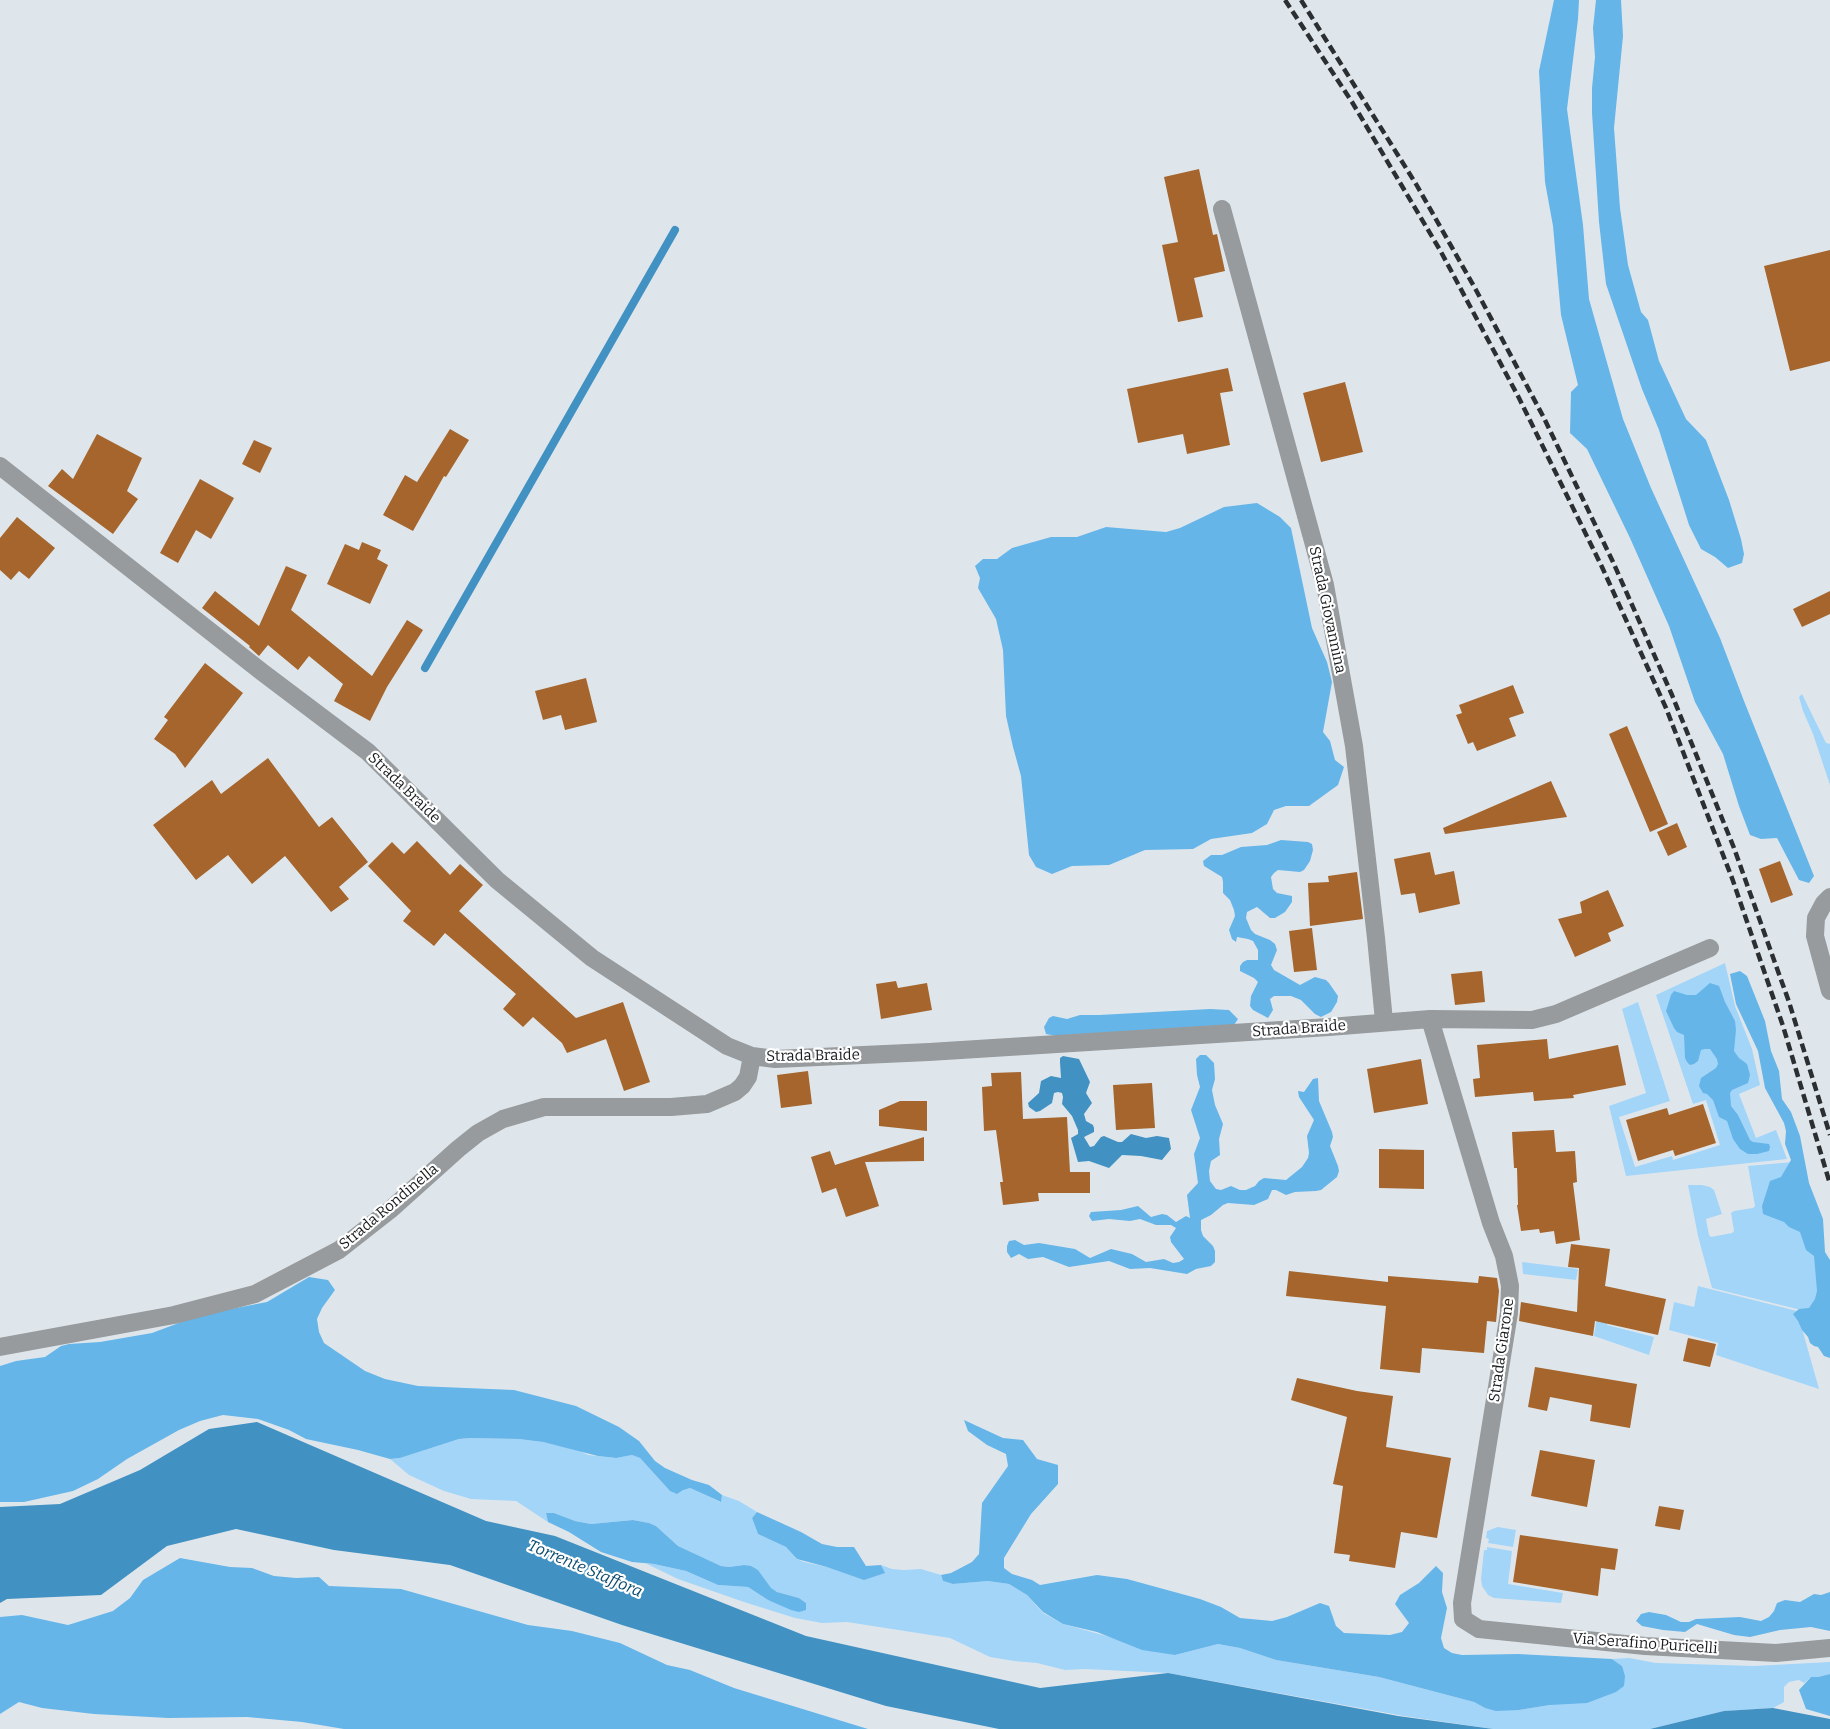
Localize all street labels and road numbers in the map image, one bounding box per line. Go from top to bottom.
street label: Strada Giovannina [1305,545,1349,675]
street label: Strada Braide [364,749,444,827]
street label: Strada Braide [1252,1017,1346,1041]
street label: Strada Braide [766,1046,860,1066]
street label: Strada Rondinella [336,1160,442,1254]
street label: Strada Giarone [1486,1297,1518,1403]
street label: Via Serafino Puricelli [1572,1630,1718,1658]

